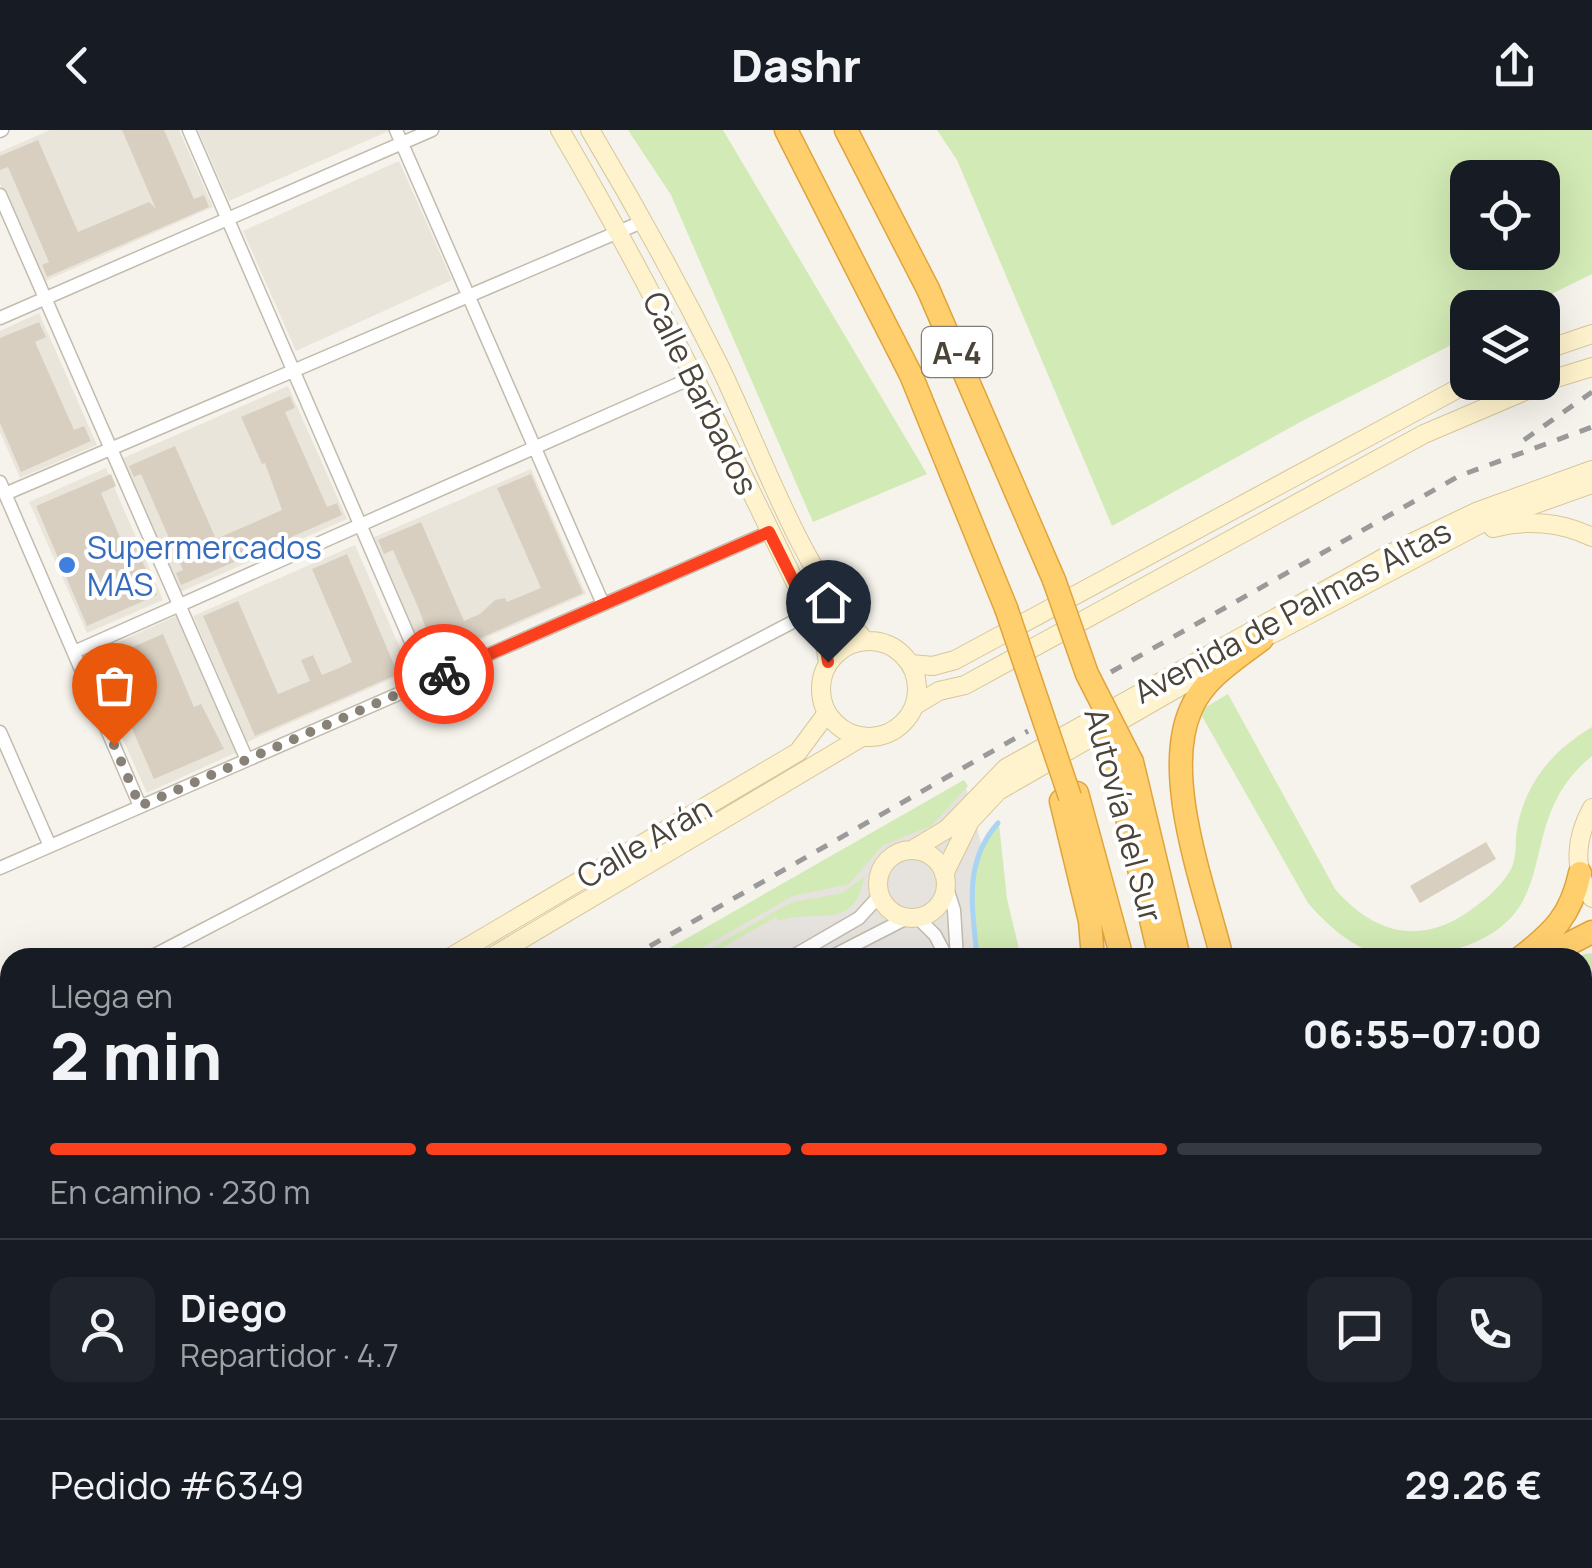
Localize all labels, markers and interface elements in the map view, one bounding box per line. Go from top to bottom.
text: Dashr [731,34,861,96]
icon: back [50,38,105,93]
icon: share [1487,38,1542,93]
map controls [1450,160,1560,400]
button: locate [1450,160,1560,270]
street label: Calle Barbados [633,284,769,502]
button: layers [1450,290,1560,400]
road number: A-4 [922,327,992,377]
street label: Avenida de Palmas Altas [1126,509,1458,713]
place label: Supermercados MAS [87,525,322,606]
marker: Supermercados MAS [56,554,78,576]
pin [786,560,871,663]
icon: home [801,575,856,630]
courier [394,624,494,724]
pin [72,643,157,746]
icon: bike [417,647,472,702]
icon: bag [87,658,142,713]
street label: Autovía del Sur [1074,703,1174,927]
street label: Calle Arán [569,786,719,898]
text: Llega en [50,974,173,1018]
text: 06:55–07:00 [1303,1007,1542,1059]
text: 2 min [50,1011,222,1100]
text: En camino · 230 m [50,1170,311,1214]
button: person [50,1277,155,1382]
button: chat [1307,1277,1412,1382]
button: phone [1437,1277,1542,1382]
text: Diego [180,1281,287,1333]
text: Repartidor · 4.7 [180,1333,399,1377]
text: Pedido #6349 [50,1458,304,1510]
text: 29.26 € [1405,1458,1542,1510]

